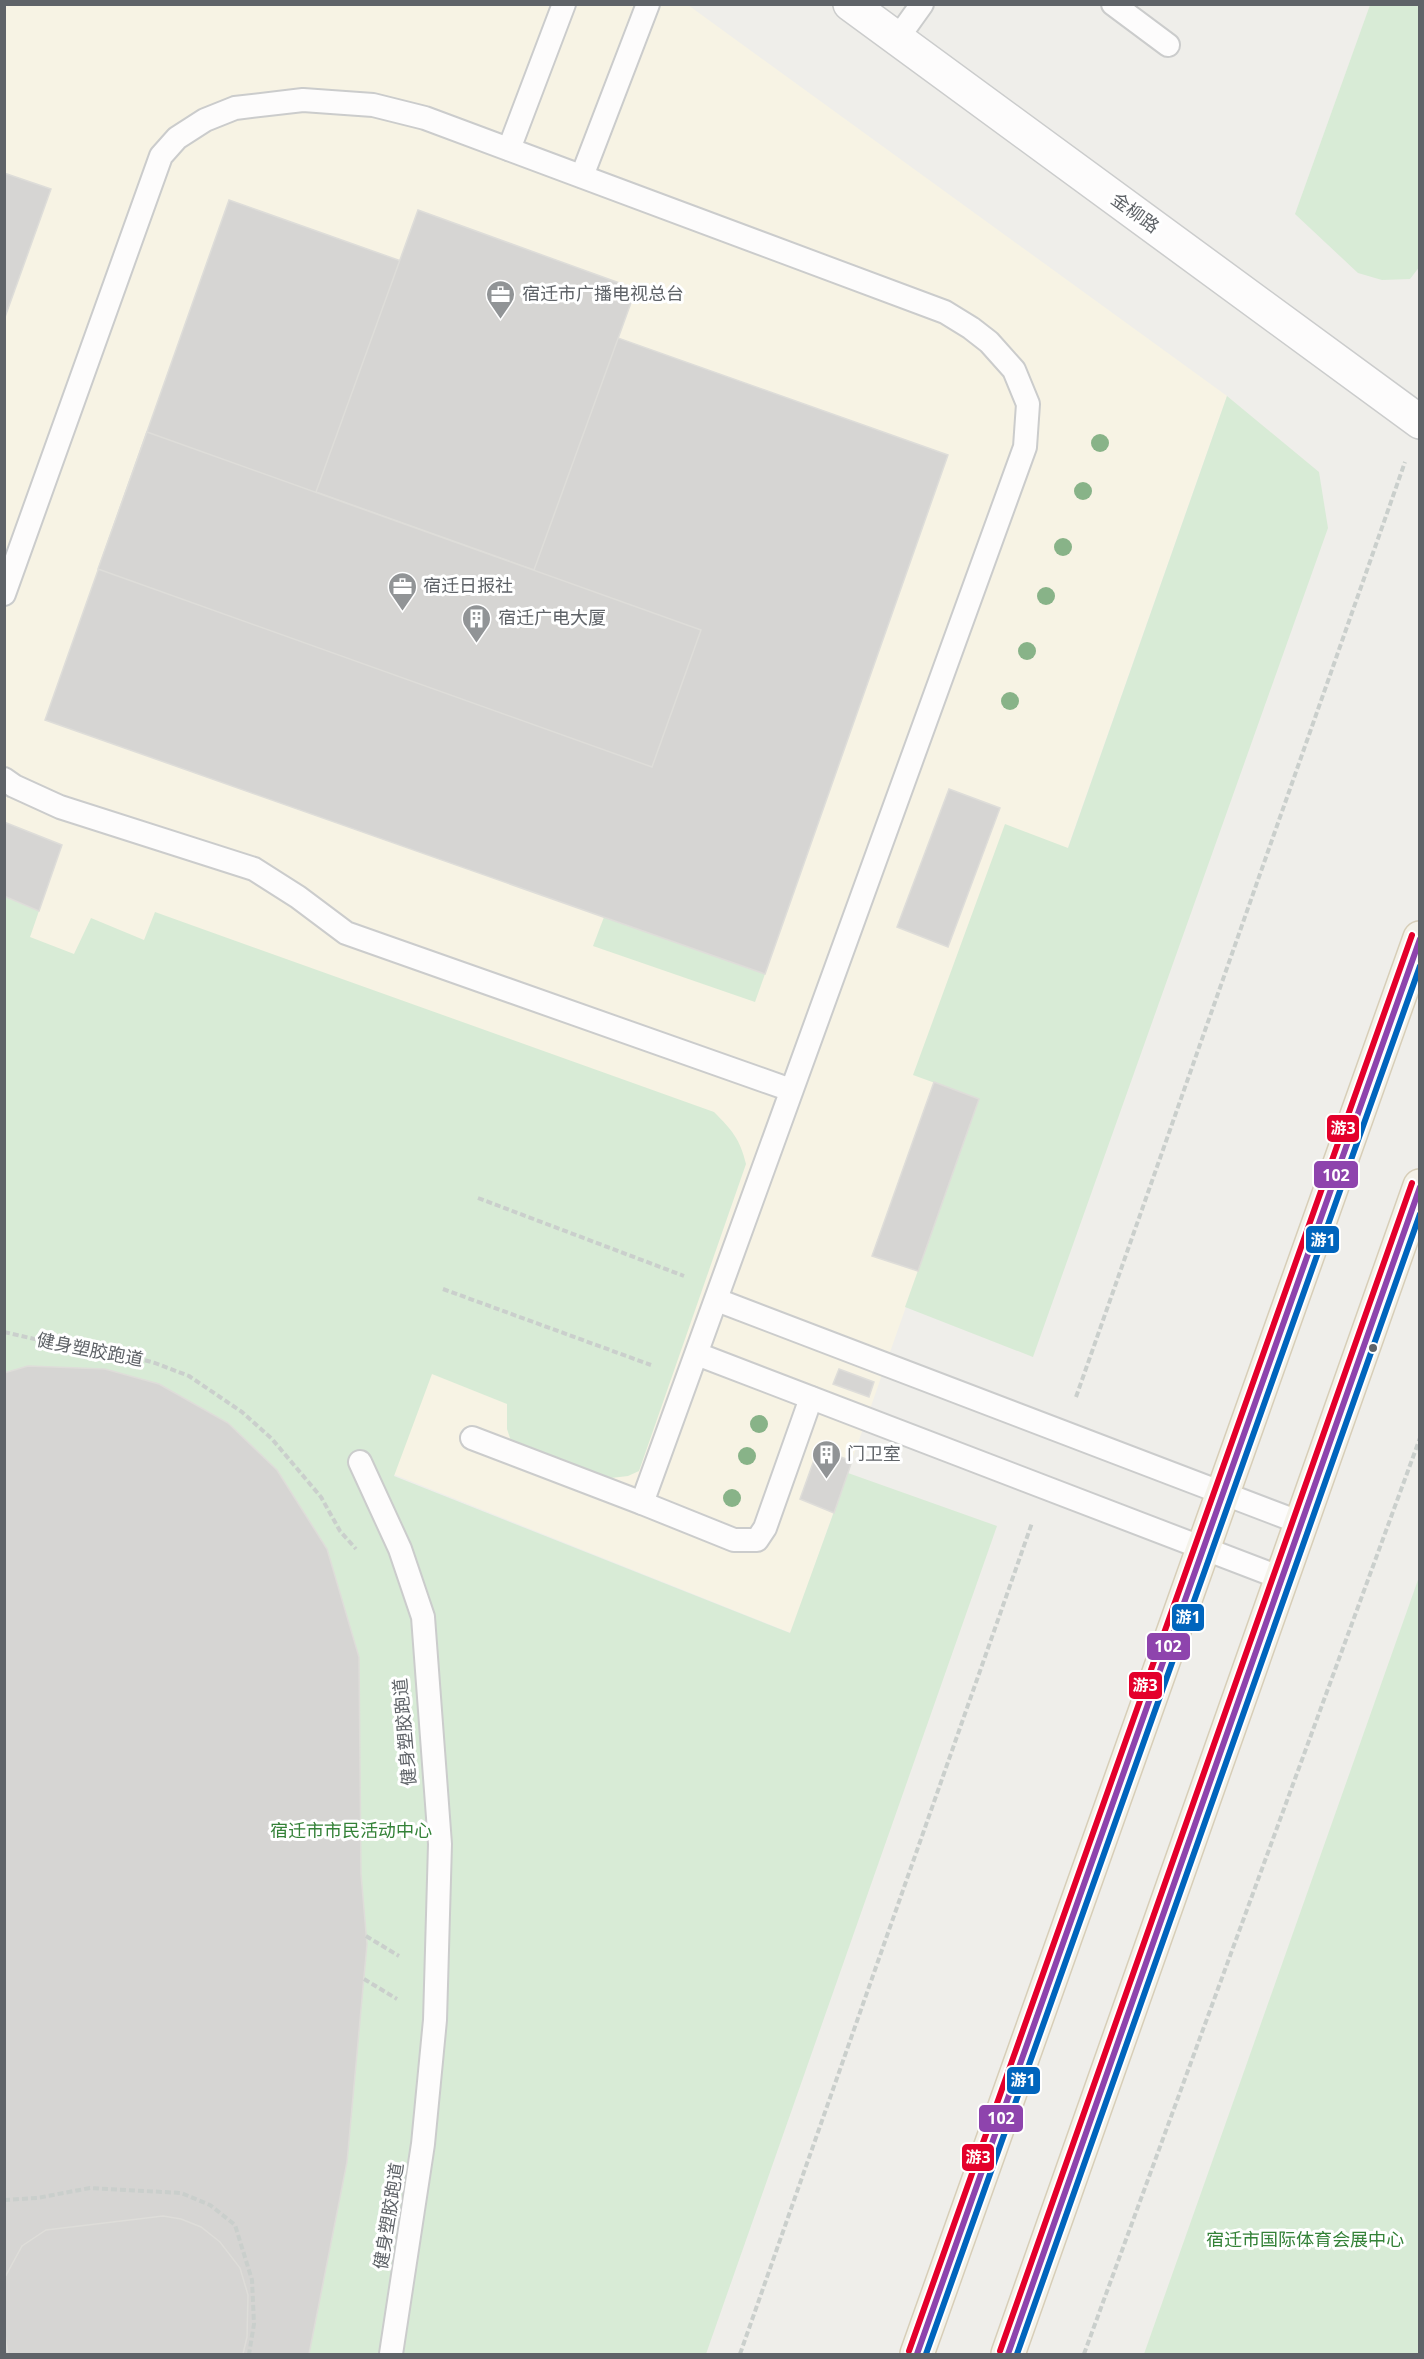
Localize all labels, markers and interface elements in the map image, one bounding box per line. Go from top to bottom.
street label: 金柳路 [1107,187,1164,238]
office icon: 宿迁市广播电视总台 [485,278,517,320]
place label: 宿迁市广播电视总台 [522,281,684,305]
office icon: 宿迁日报社 [386,570,418,612]
place label: 宿迁日报社 [423,573,513,597]
building icon: 宿迁广电大厦 [461,602,493,644]
place label: 宿迁广电大厦 [498,605,606,629]
line badge: 游3 [1326,1114,1360,1143]
text: 游3 [1330,1117,1356,1139]
line badge: 102 [1313,1160,1359,1189]
text: 102 [1322,1164,1350,1186]
line badge: 游1 [1305,1225,1340,1254]
text: 游1 [1310,1229,1336,1251]
street label: 健身塑胶跑道 [35,1327,145,1371]
unlabelled marker [1367,1342,1379,1354]
building icon: 门卫室 [810,1438,842,1480]
place label: 门卫室 [847,1441,901,1465]
line badge: 游1 [1171,1603,1205,1632]
text: 游1 [1175,1606,1201,1628]
line badge: 102 [1146,1632,1191,1661]
text: 102 [1154,1635,1182,1657]
line badge: 游3 [1128,1671,1163,1700]
text: 游3 [1132,1674,1158,1696]
street label: 健身塑胶跑道 [387,1677,421,1787]
park label: 宿迁市市民活动中心 [270,1818,432,1842]
line badge: 游1 [1006,2066,1041,2095]
text: 游1 [1010,2069,1036,2091]
line badge: 102 [978,2104,1024,2133]
text: 102 [987,2107,1015,2129]
line badge: 游3 [961,2143,995,2172]
text: 游3 [965,2146,991,2168]
street label: 健身塑胶跑道 [368,2161,408,2271]
park label: 宿迁市国际体育会展中心 [1206,2227,1404,2251]

